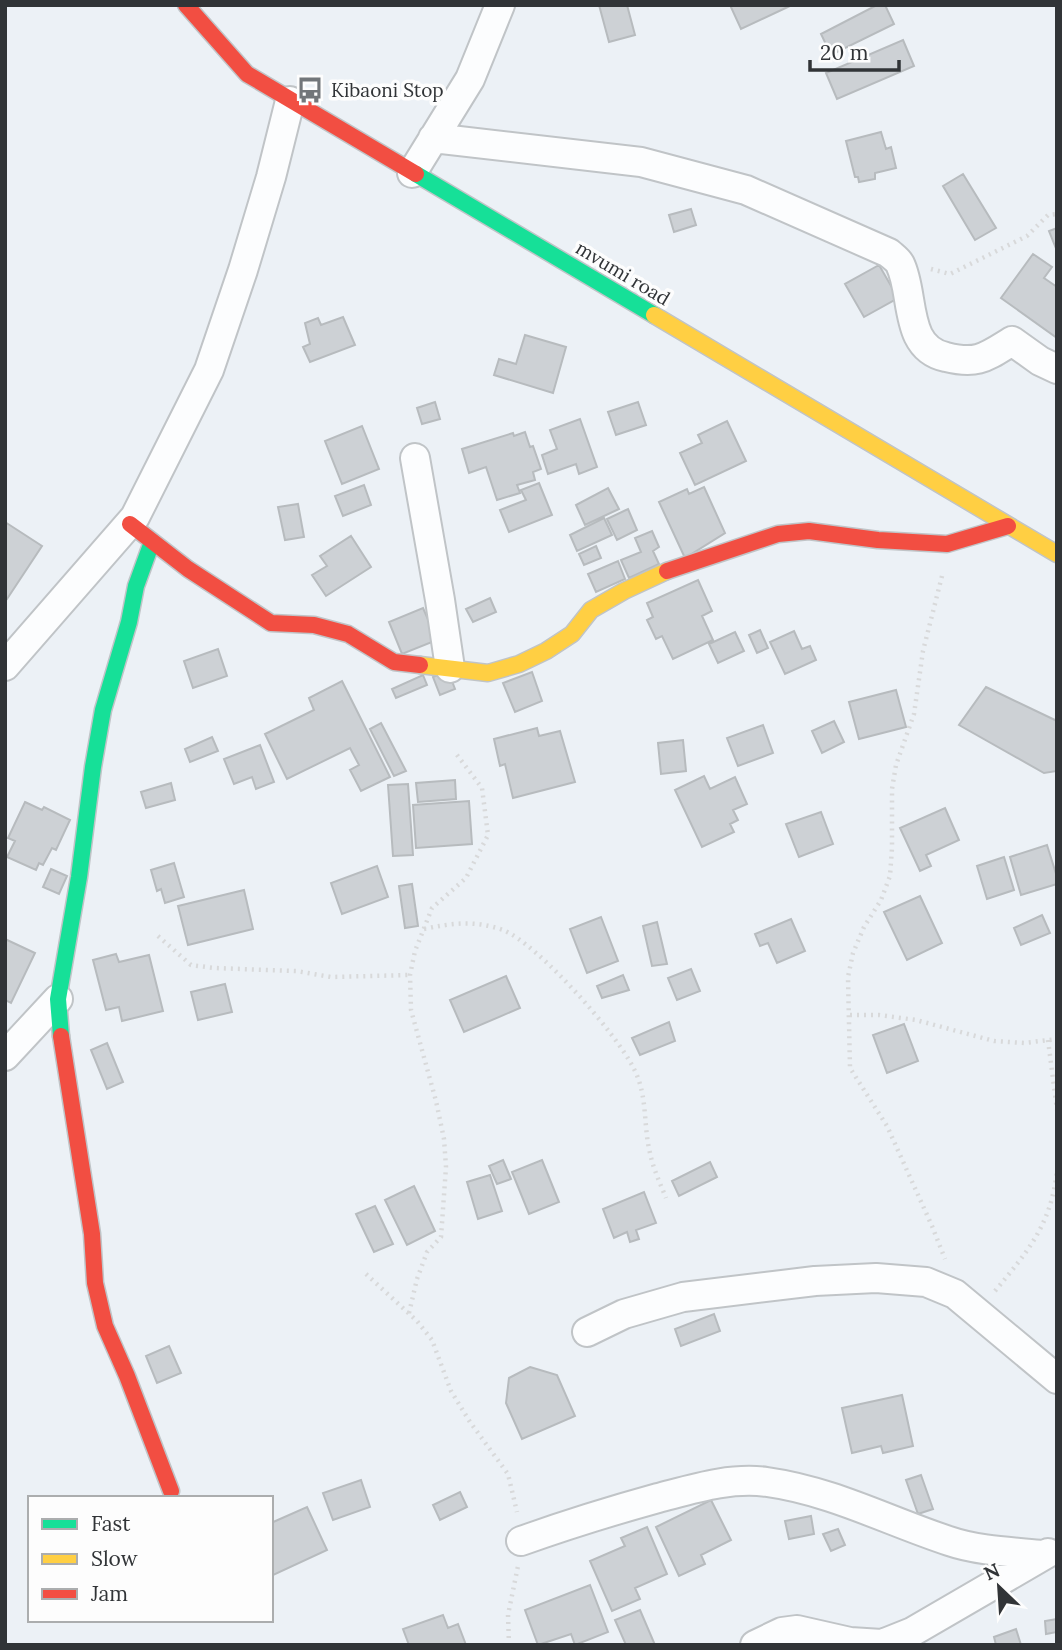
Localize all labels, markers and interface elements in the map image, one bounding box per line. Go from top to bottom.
scale bar [810,28,899,72]
text: 20 m [820,39,869,66]
bus stop icon: Kibaoni Stop [295,75,325,105]
place label: Kibaoni Stop [331,78,444,102]
street label: mvumi road [572,236,674,310]
legend [28,1496,273,1622]
text: Fast [91,1510,131,1537]
text: Slow [91,1545,138,1572]
north arrow [964,1552,1034,1622]
text: N [980,1557,1004,1586]
text: Jam [90,1580,128,1607]

